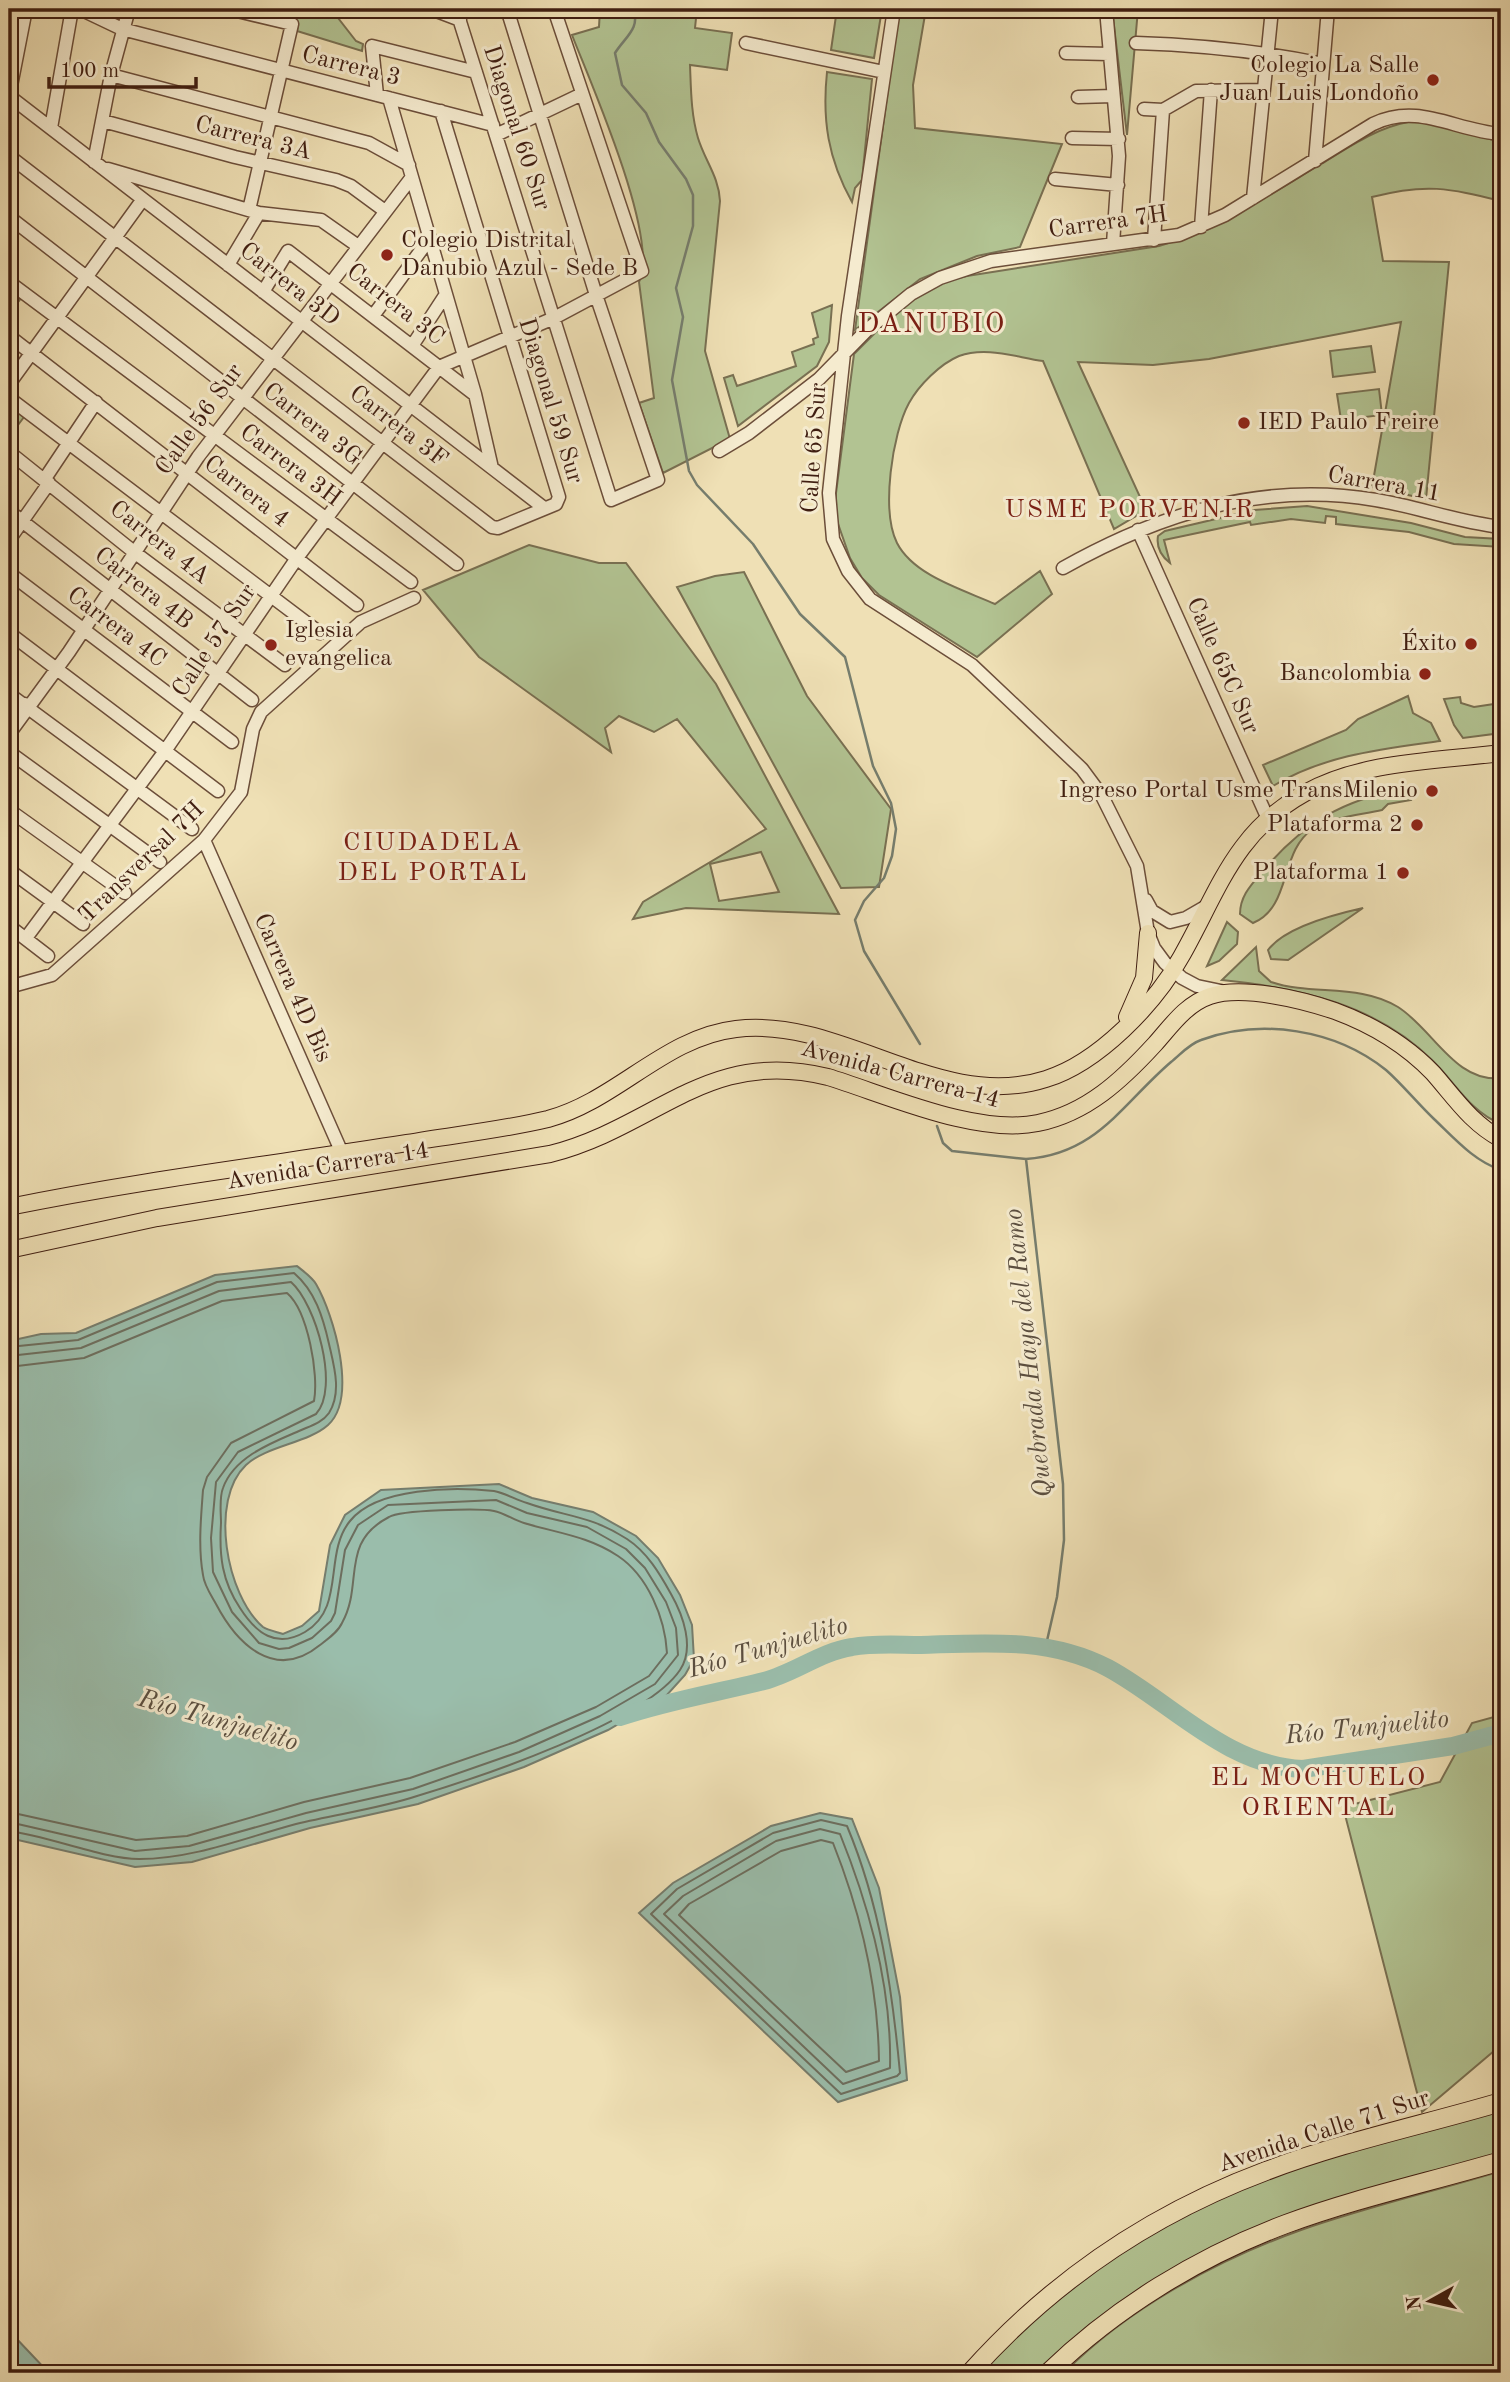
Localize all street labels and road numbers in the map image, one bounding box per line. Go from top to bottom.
street label: Diagonal 60 Sur [478,42,554,214]
street label: Carrera 3 [299,43,403,91]
street label: Carrera 3A [192,113,314,165]
street label: Carrera 7H [1047,203,1169,243]
street label: Carrera 3D [234,239,344,331]
street label: Carrera 3C [341,260,449,350]
street label: Diagonal 59 Sur [513,315,587,487]
street label: Calle 56 Sur [152,360,248,480]
street label: Carrera 3G [258,379,366,471]
street label: Carrera 3F [344,381,452,473]
street label: Calle 65 Sur [798,382,832,514]
street label: Carrera 3H [235,420,345,512]
street label: Carrera 4 [199,451,293,533]
street label: Carrera 11 [1325,463,1443,507]
street label: Carrera 4A [105,497,213,589]
street label: Carrera 4B [89,543,197,635]
street label: Calle 57 Sur [168,580,262,702]
street label: Carrera 4C [62,583,170,673]
street label: Calle 65C Sur [1181,594,1263,738]
street label: Transversal 7H [75,798,209,928]
street label: Carrera 4D Bis [249,910,335,1066]
street label: Avenida Carrera 14 [798,1037,1002,1113]
street label: Avenida Carrera 14 [225,1139,431,1195]
street label: Avenida Calle 71 Sur [1215,2086,1433,2178]

